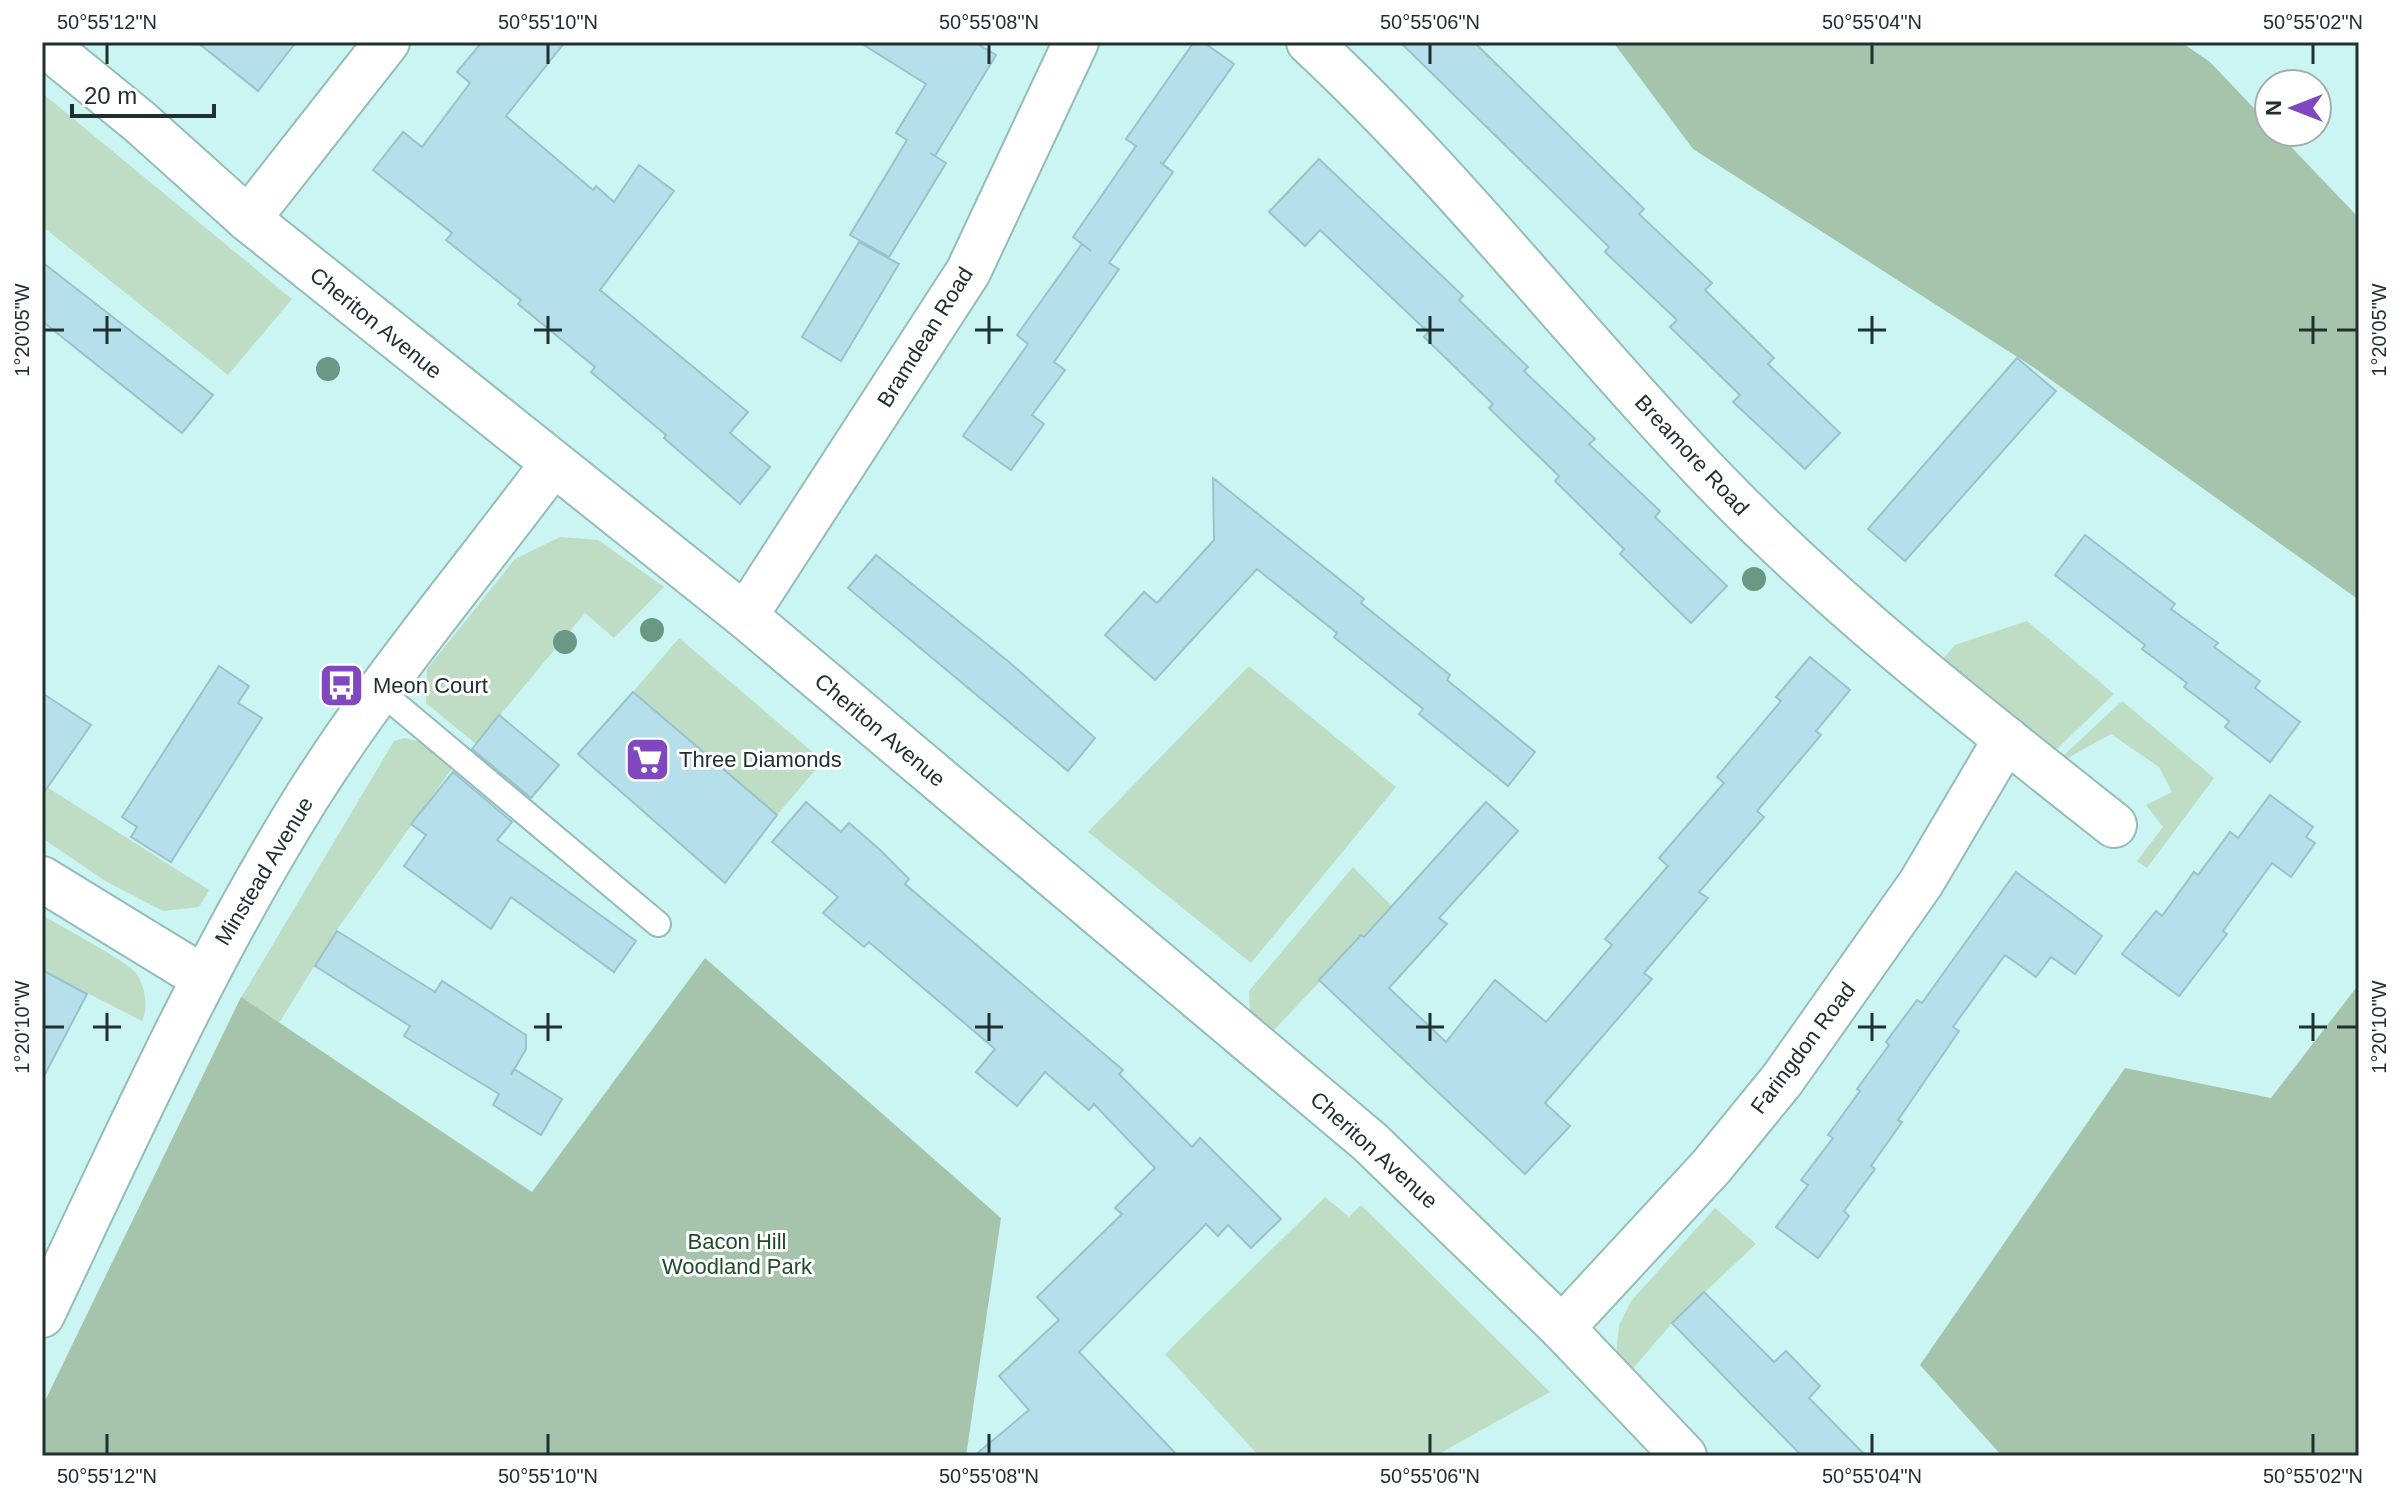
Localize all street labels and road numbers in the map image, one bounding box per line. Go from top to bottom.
street label: Cheriton Avenue [305,262,447,384]
street label: Bramdean Road [872,262,978,412]
street label: Breamore Road [1630,390,1754,520]
street label: Cheriton Avenue [810,668,950,792]
street label: Minstead Avenue [210,792,318,950]
street label: Faringdon Road [1746,977,1860,1119]
street label: Cheriton Avenue [1305,1086,1443,1214]

